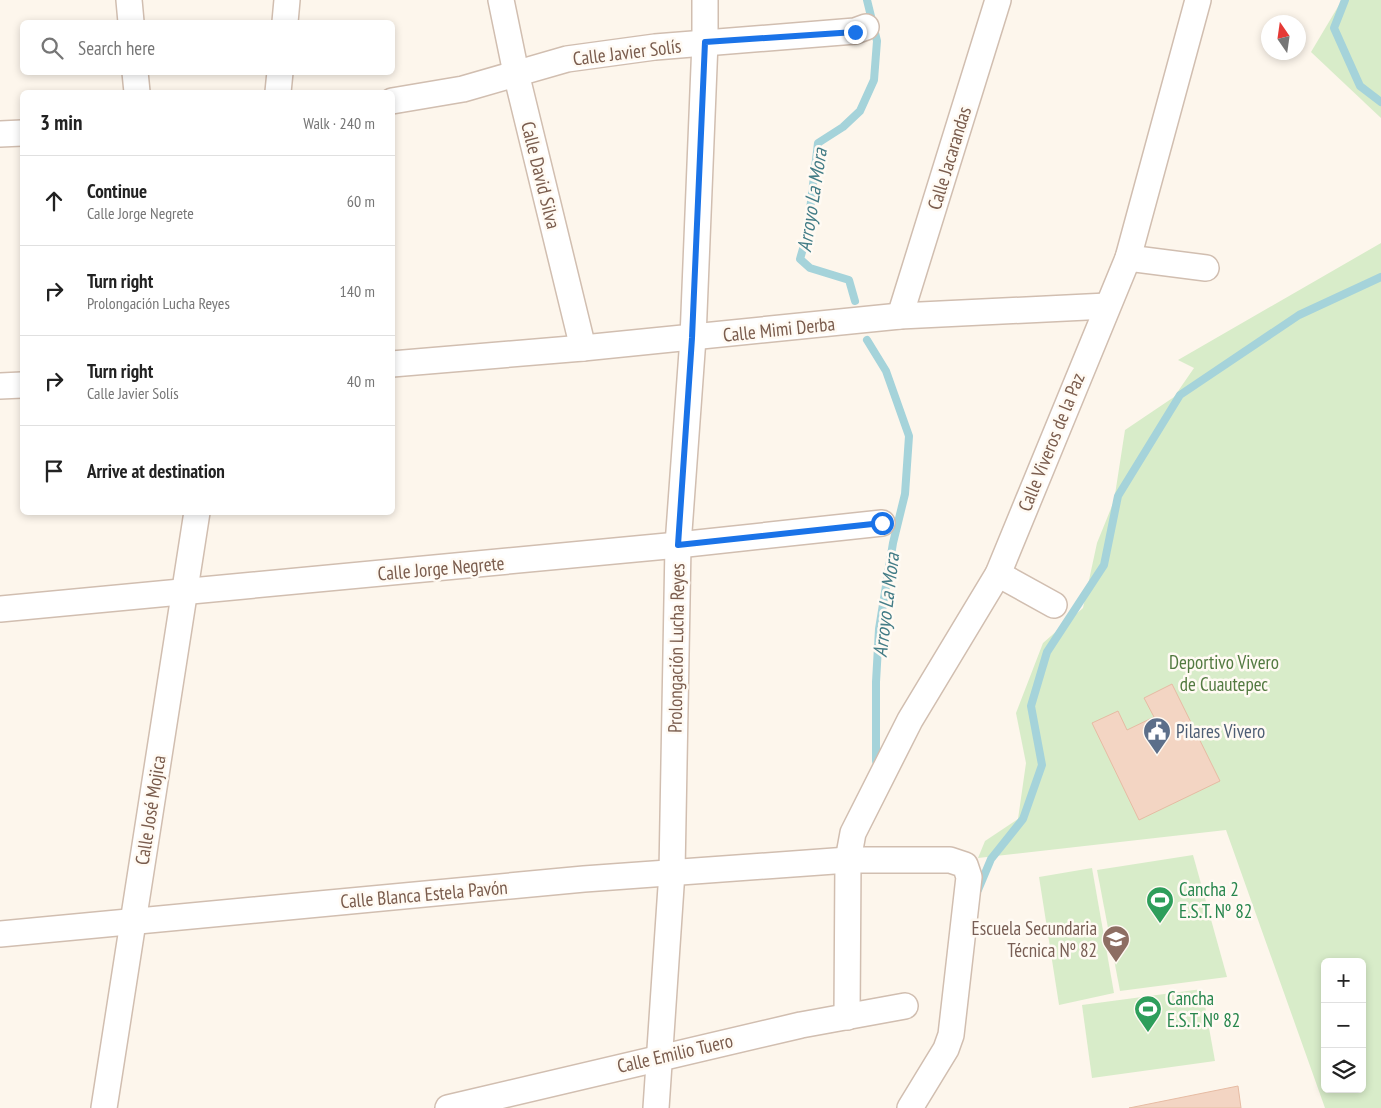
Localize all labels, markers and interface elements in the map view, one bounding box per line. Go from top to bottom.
north arrow [1261,15,1306,60]
search box [20,20,395,75]
route end [844,21,867,44]
street label: Calle Javier Solís [572,33,682,71]
icon: search [38,34,66,62]
text: Search here [78,36,155,60]
street label: Calle Jacarandas [922,103,976,213]
text: 3 min [40,109,82,136]
text: Walk · 240 m [303,113,375,133]
street label: Calle David Silva [516,119,566,231]
water label: Arroyo La Mora [791,145,833,254]
text: Continue [87,179,147,203]
icon: ahead [40,187,68,215]
text: 60 m [347,191,375,211]
text: Calle Jorge Negrete [87,203,194,223]
text: Turn right [87,269,153,293]
icon: right [40,277,68,305]
text: 140 m [340,281,375,301]
text: Prolongación Lucha Reyes [87,293,230,313]
street label: Calle Mimi Derba [722,311,836,347]
text: Turn right [87,359,153,383]
icon: right [40,367,68,395]
street label: Calle Viveros de la Paz [1012,369,1090,515]
text: 40 m [347,371,375,391]
text: Calle Javier Solís [87,383,179,403]
icon: arrive [40,457,68,485]
text: Arrive at destination [87,459,225,483]
route start [871,512,894,535]
street label: Calle Jorge Negrete [377,551,505,585]
water label: Arroyo La Mora [867,551,905,658]
street label: Prolongación Lucha Reyes [663,563,689,733]
park label: Deportivo Vivero de Cuautepec [1169,650,1279,696]
public building icon: Pilares Vivero [1142,716,1172,755]
place label: Pilares Vivero [1176,719,1265,743]
street label: Calle José Mojica [129,753,171,867]
street label: Calle Blanca Estela Pavón [339,875,509,913]
place label: Cancha 2 E.S.T. Nº 82 [1179,877,1252,923]
sports icon: Cancha 2 E.S.T. Nº 82 [1145,885,1175,924]
place label: Escuela Secundaria Técnica Nº 82 [972,916,1097,962]
school or university icon: Escuela Secundaria Técnica Nº 82 [1101,924,1131,963]
map controls [1321,958,1366,1093]
button: + [1321,958,1366,1003]
place label: Cancha E.S.T. Nº 82 [1167,986,1240,1032]
sports icon: Cancha E.S.T. Nº 82 [1133,994,1163,1033]
button: − [1321,1003,1366,1048]
street label: Calle Emilio Tuero [615,1028,735,1078]
button: layers [1321,1048,1366,1093]

